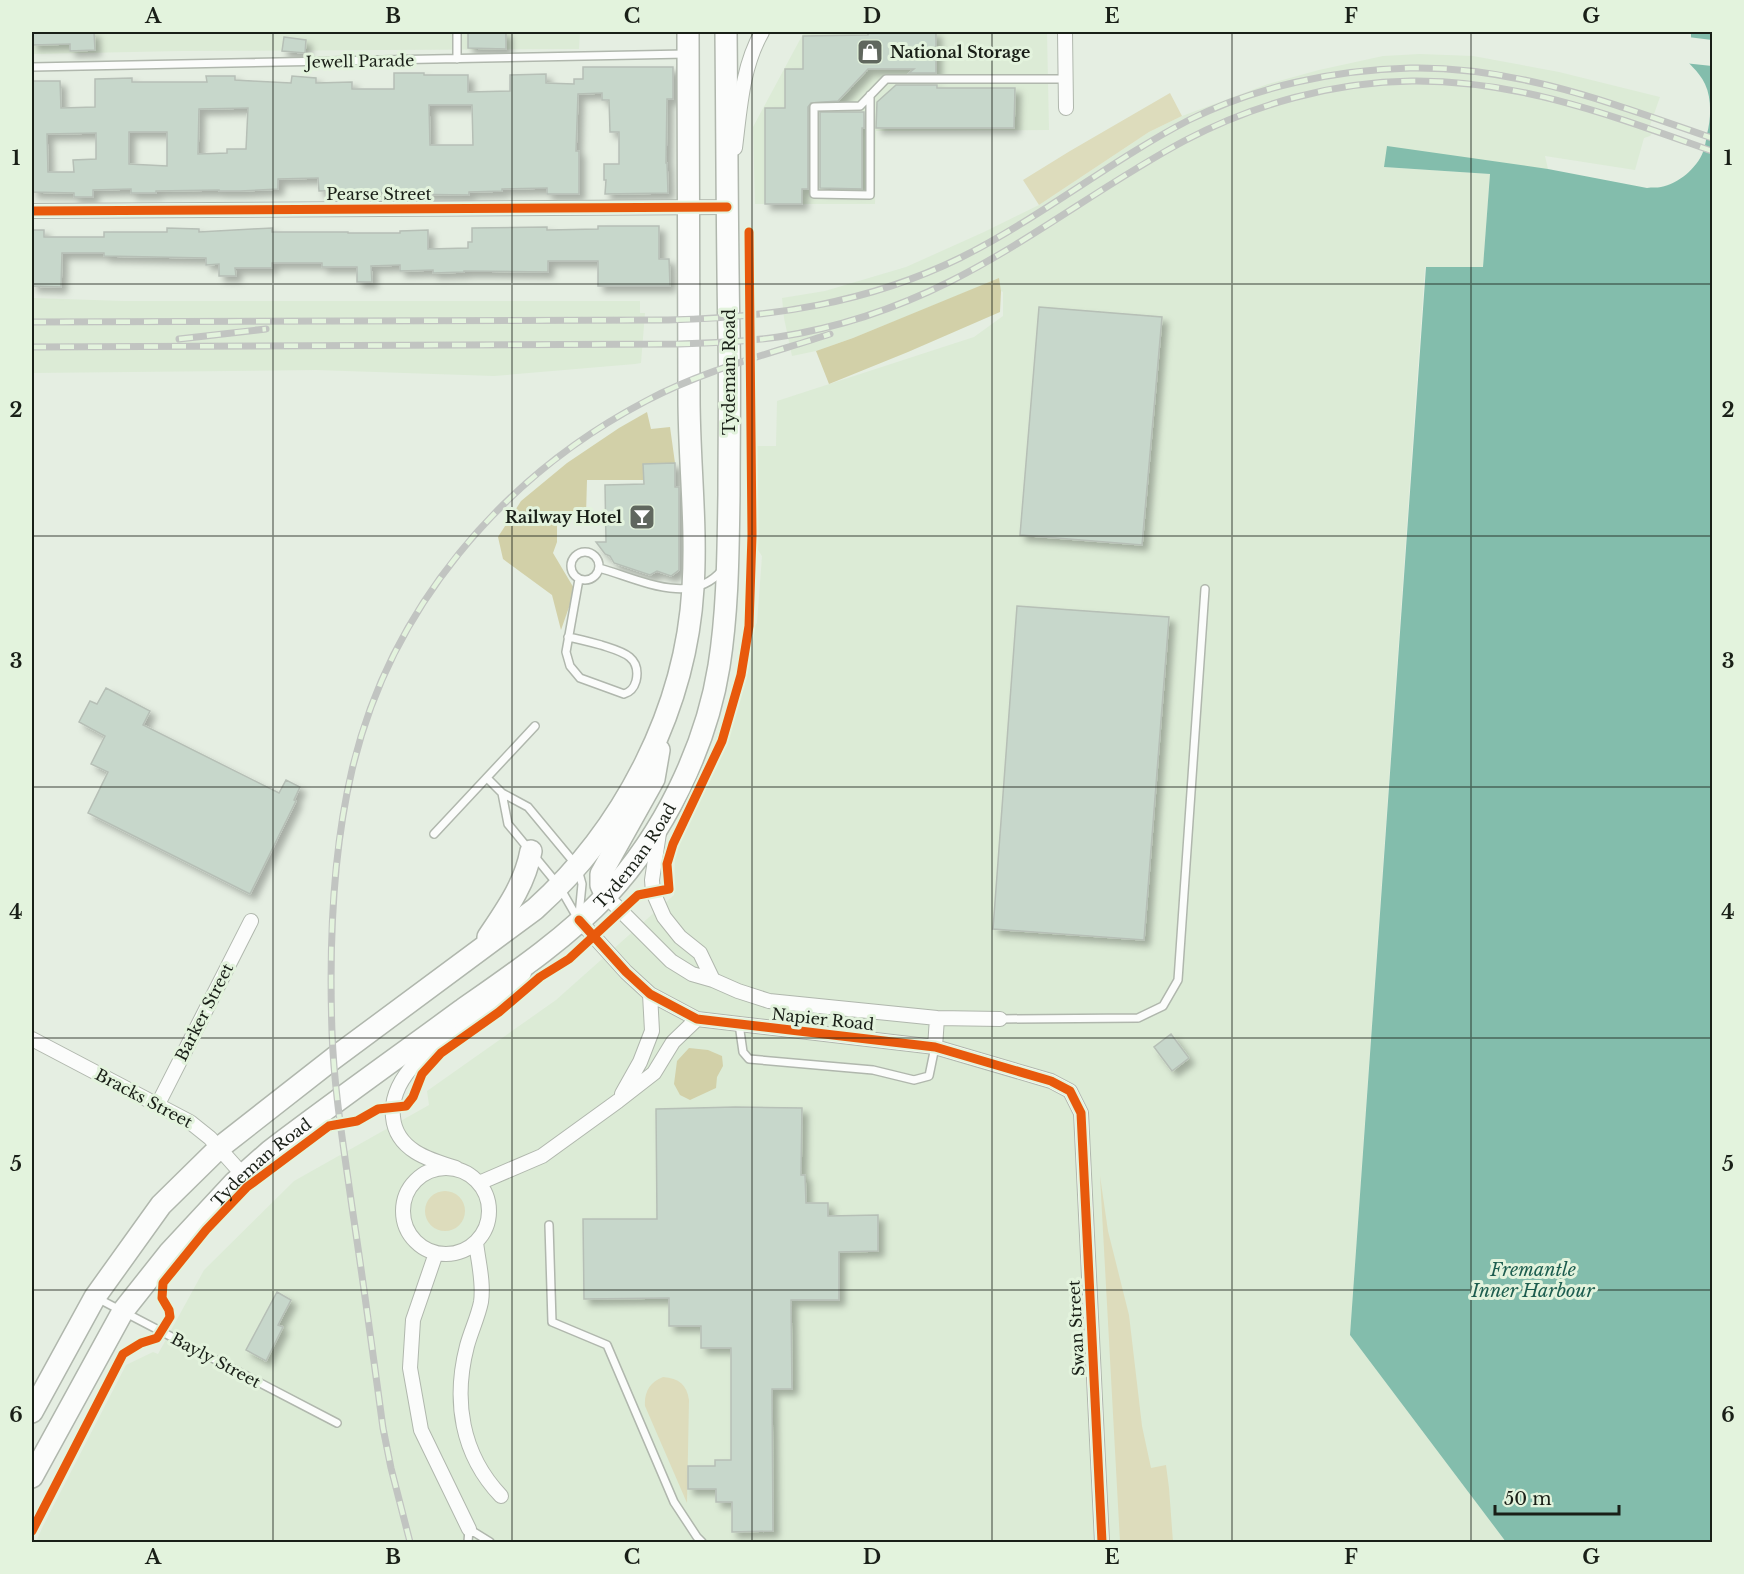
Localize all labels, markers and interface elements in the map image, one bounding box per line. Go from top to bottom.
text: A [144,4,162,28]
text: B [385,4,401,28]
text: C [624,4,640,28]
text: D [863,4,881,28]
text: E [1104,4,1120,28]
text: F [1344,4,1358,28]
text: G [1582,4,1600,28]
shop icon: National Storage [855,37,885,67]
place label: National Storage [890,42,1030,62]
street label: Jewell Parade [304,50,414,72]
text: 1 [12,146,21,170]
text: 1 [1724,146,1733,170]
street label: Pearse Street [326,184,432,204]
street label: Tydeman Road [719,309,739,435]
text: 2 [9,398,23,422]
text: 2 [1721,398,1735,422]
bar icon: Railway Hotel [627,502,657,532]
place label: Railway Hotel [505,507,622,527]
text: 3 [10,649,22,673]
text: 3 [1722,649,1734,673]
street label: Tydeman Road [590,799,680,912]
text: 4 [9,900,23,924]
text: 4 [1721,900,1735,924]
street label: Barker Street [171,960,237,1064]
street label: Napier Road [771,1004,875,1034]
street label: Bracks Street [92,1064,196,1132]
street label: Tydeman Road [207,1113,315,1211]
text: 5 [10,1152,22,1176]
text: 5 [1722,1152,1734,1176]
water label: Fremantle Inner Harbour [1471,1259,1595,1302]
street label: Swan Street [1063,1279,1089,1377]
street label: Bayly Street [168,1328,264,1392]
text: 6 [9,1403,23,1427]
text: 6 [1721,1403,1735,1427]
scale bar [1495,1478,1620,1516]
text: 50 m [1504,1488,1552,1510]
text: A [144,1545,162,1569]
text: B [385,1545,401,1569]
text: C [624,1545,640,1569]
text: D [863,1545,881,1569]
text: E [1104,1545,1120,1569]
text: F [1344,1545,1358,1569]
text: G [1582,1545,1600,1569]

